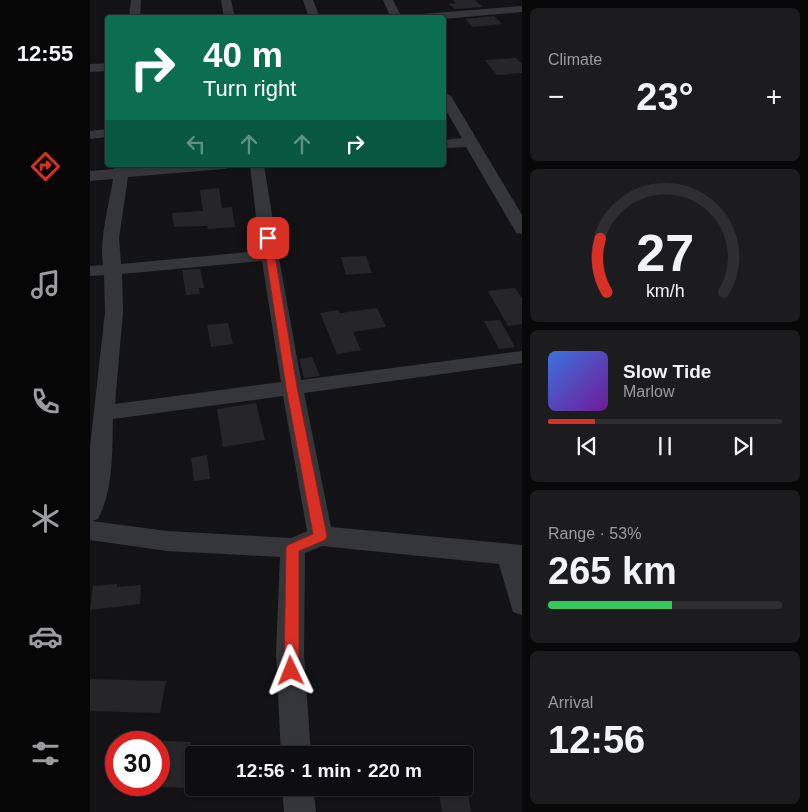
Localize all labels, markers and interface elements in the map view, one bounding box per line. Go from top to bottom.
icon: right [120,35,185,100]
text: 40 m [203,35,283,74]
text: 12:55 [17,41,73,66]
text: Climate [548,51,602,68]
text: Turn right [203,76,296,101]
text: 23° [636,76,694,118]
text: − [548,81,564,112]
text: + [766,81,782,112]
icon: left [182,130,210,158]
icon: ahead [235,130,263,158]
icon: ahead [288,130,316,158]
icon: right [341,130,369,158]
icon: directions [28,149,63,184]
pin [247,217,289,259]
icon: arrive [254,224,282,252]
text: 27 [636,224,694,282]
icon: music [28,267,63,302]
text: km/h [646,281,684,301]
text: Slow Tide [623,361,711,382]
text: Marlow [623,383,675,400]
icon: phone [28,384,63,419]
icon: previous [573,432,601,460]
icon: pause [651,432,679,460]
icon: next [729,432,757,460]
icon: climate [28,501,63,536]
text: Range · 53% [548,525,641,542]
text: 265 km [548,550,677,592]
icon: car [28,619,63,654]
position arrow [264,644,316,696]
text: Arrival [548,694,593,711]
text: 12:56 [548,719,645,761]
speed limit sign: 30 [105,731,170,796]
icon: filters [28,736,63,771]
text: 12:56 · 1 min · 220 m [236,760,422,781]

